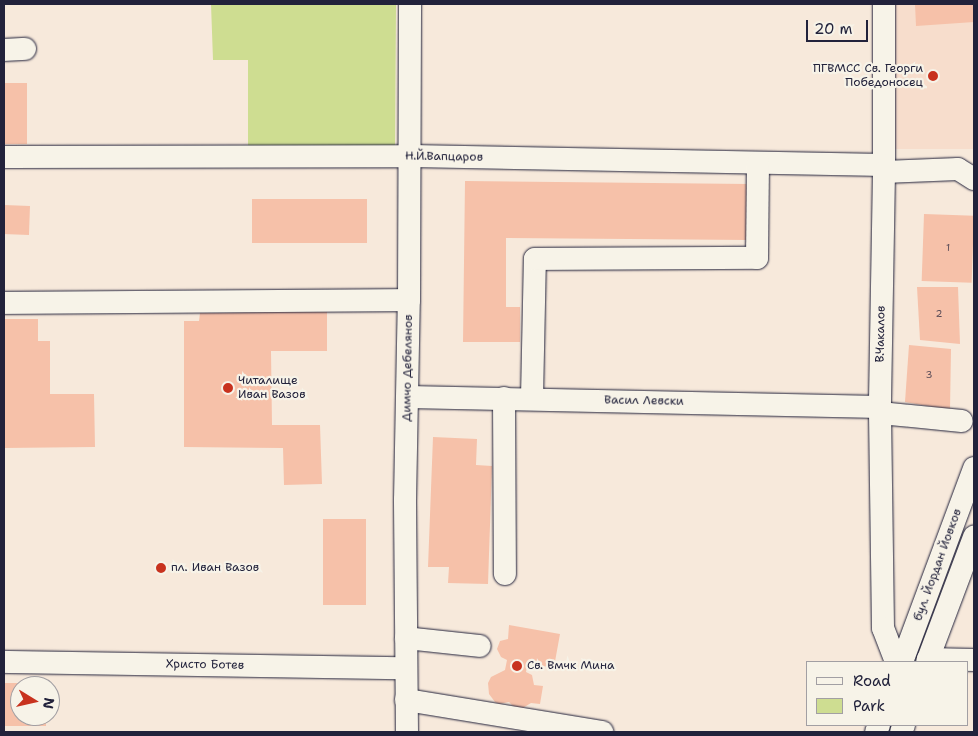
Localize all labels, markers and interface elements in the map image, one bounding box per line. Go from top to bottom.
scale bar [808,10,870,42]
text: 20 m [814,19,853,39]
place label: ПГВМСС Св. Георги Победоносец [813,62,923,90]
marker: ПГВМСС Св. Георги Победоносец [927,70,939,82]
street label: Н.Й.Вапцаров [405,149,483,165]
house number: 1 [946,242,950,254]
street label: В.Чакалов [873,305,889,363]
house number: 2 [936,308,942,320]
street label: Димчо Дебелянов [400,314,416,422]
house number: 3 [926,369,932,381]
place label: Читалище Иван Вазов [238,374,305,402]
marker: Читалище Иван Вазов [222,382,234,394]
street label: Васил Левски [604,393,684,409]
street label: бул. Йордан Йовков [911,507,965,623]
place label: пл. Иван Вазов [171,561,259,575]
marker: пл. Иван Вазов [155,562,167,574]
street label: Христо Ботев [166,657,244,673]
place label: Св. Вмчк Мина [527,659,614,673]
marker: Св. Вмчк Мина [511,660,523,672]
legend [806,661,968,726]
text: Road [853,671,891,691]
north arrow [10,676,60,726]
text: N [39,696,59,710]
text: Park [853,696,885,716]

